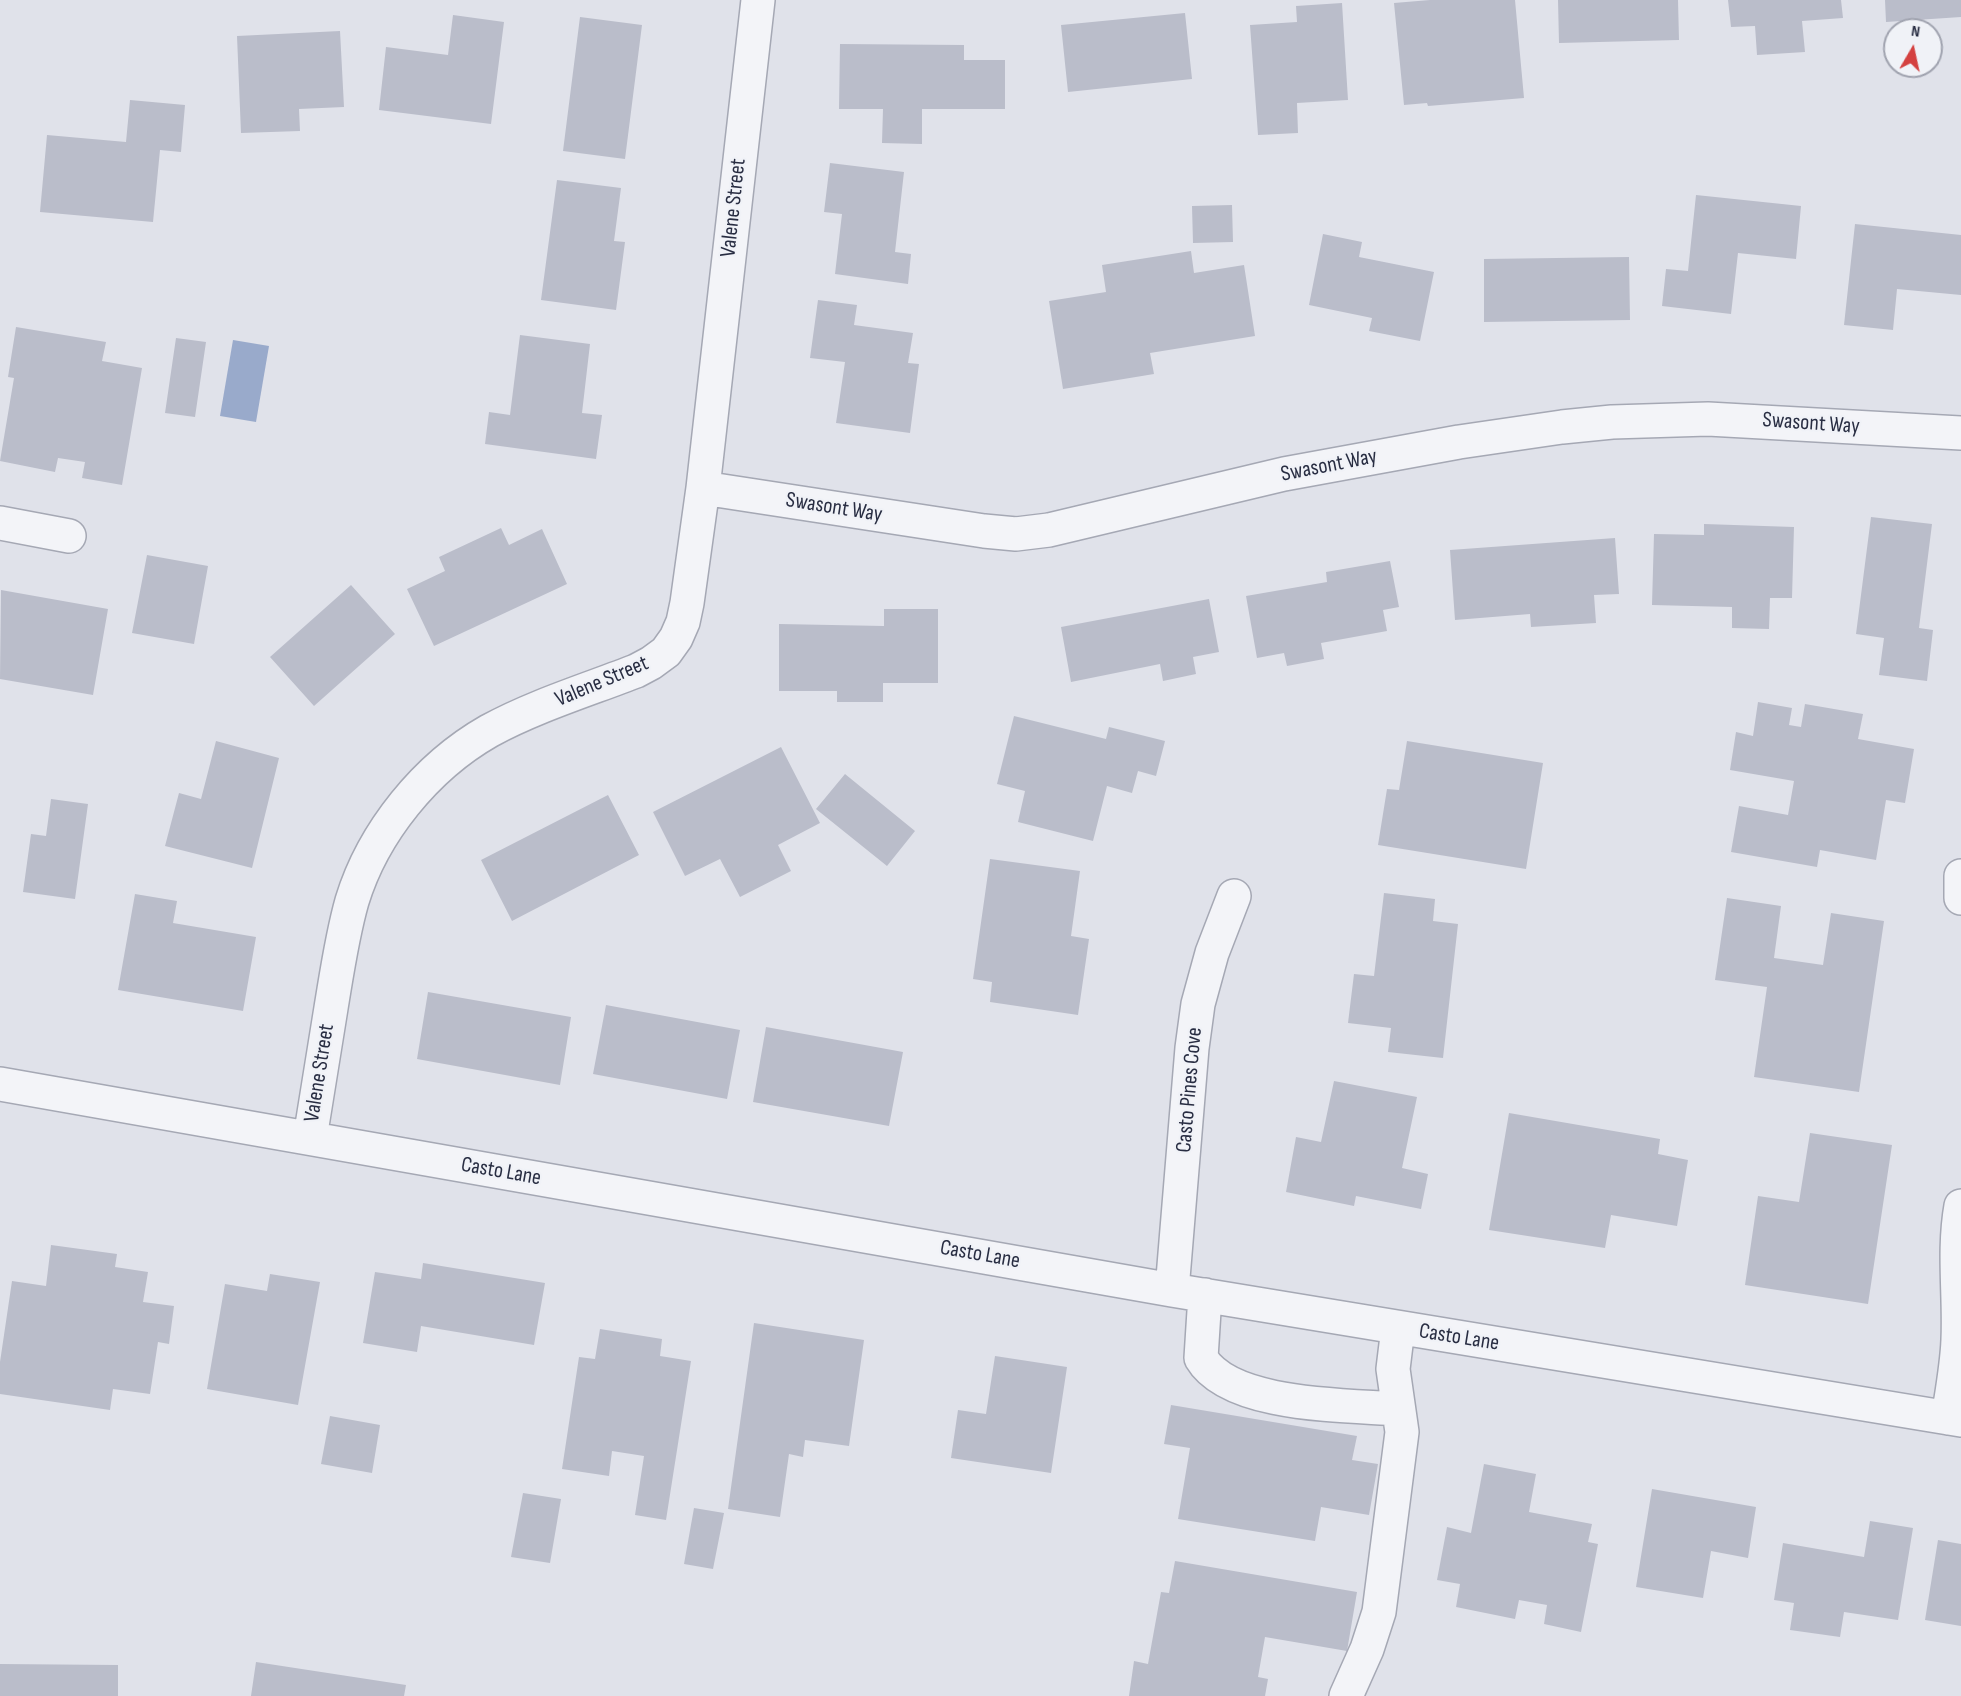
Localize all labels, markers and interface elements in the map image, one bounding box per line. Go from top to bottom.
north arrow [1883,18,1943,78]
text: N [1910,22,1921,42]
street label: Valene Street [716,157,752,259]
street label: Swasont Way [1762,407,1860,441]
street label: Swasont Way [1279,444,1379,488]
street label: Swasont Way [784,487,884,529]
street label: Valene Street [551,651,653,713]
street label: Valene Street [299,1022,341,1124]
street label: Casto Pines Cove [1171,1026,1209,1154]
street label: Casto Lane [459,1152,543,1192]
street label: Casto Lane [938,1235,1022,1275]
street label: Casto Lane [1417,1319,1501,1357]

